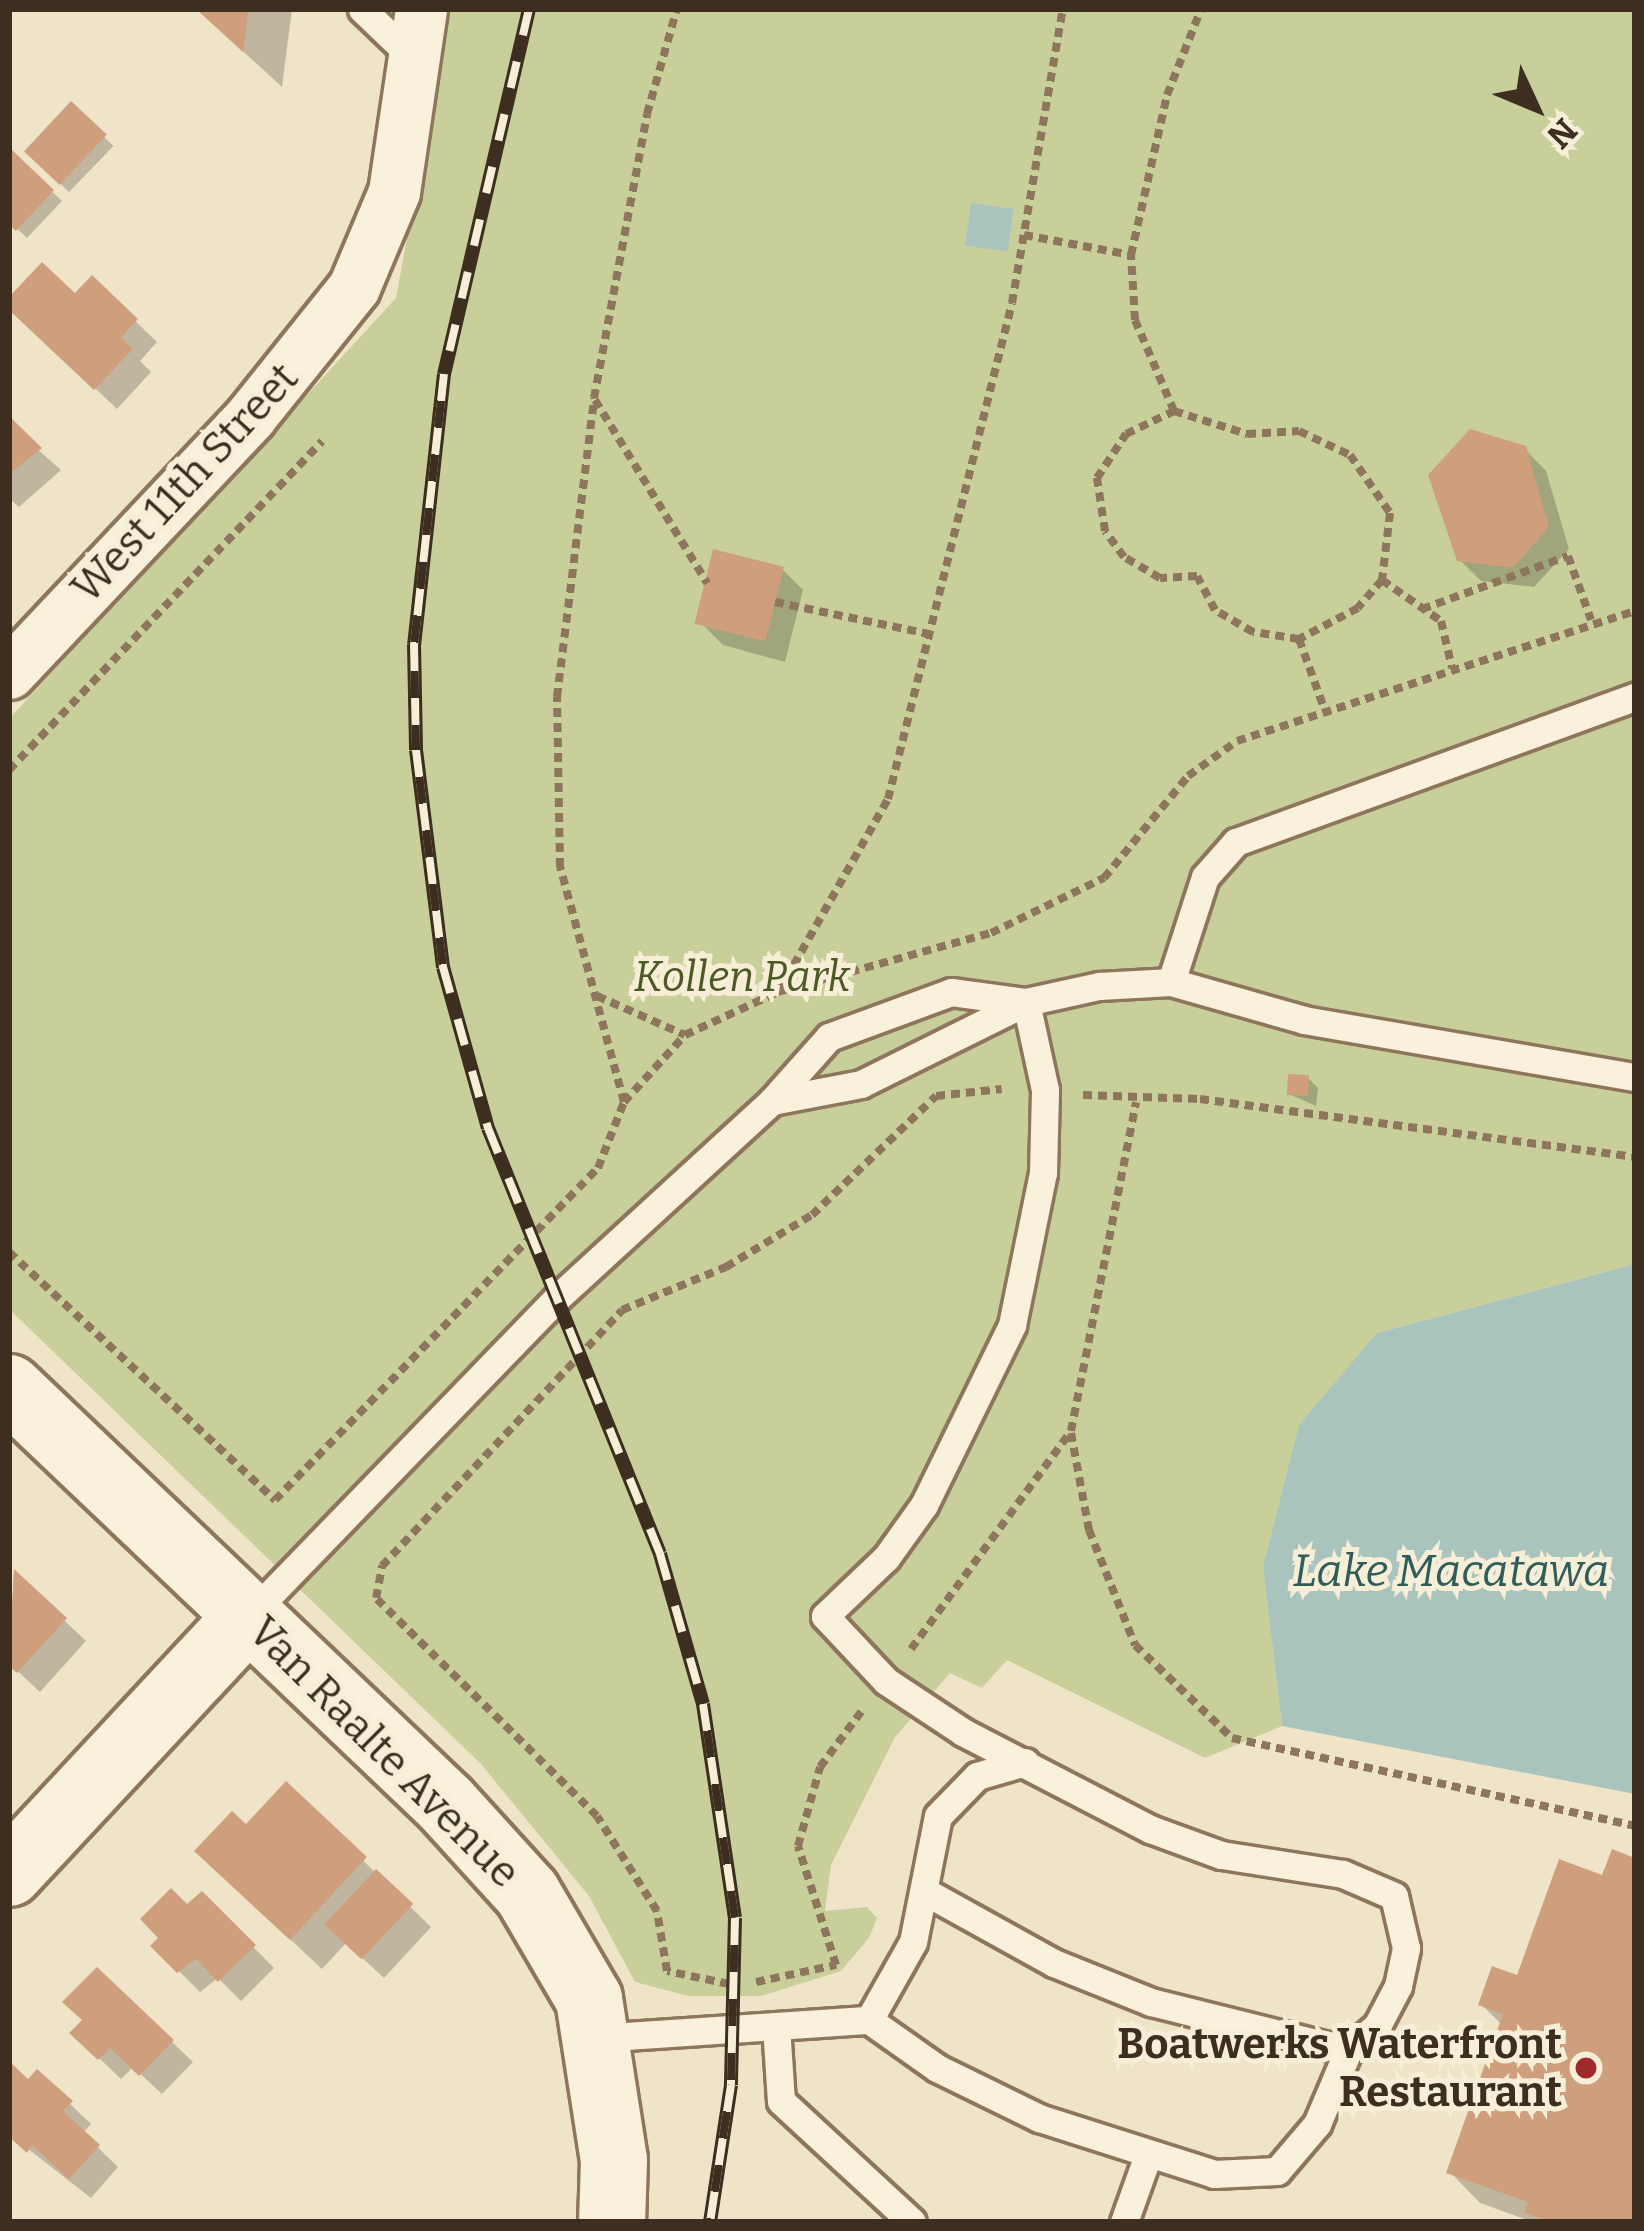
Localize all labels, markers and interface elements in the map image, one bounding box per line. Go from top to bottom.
north arrow [1476,48,1596,168]
text: N [1539,110,1585,156]
street label: West 11th Street [61,353,309,613]
park label: Kollen Park [634,952,850,1002]
water label: Lake Macatawa [1293,1545,1609,1599]
street label: Van Raalte Avenue [238,1606,530,1898]
place label: Boatwerks Waterfront Restaurant [1117,2019,1562,2118]
marker: Boatwerks Waterfront Restaurant [1573,2055,1599,2081]

